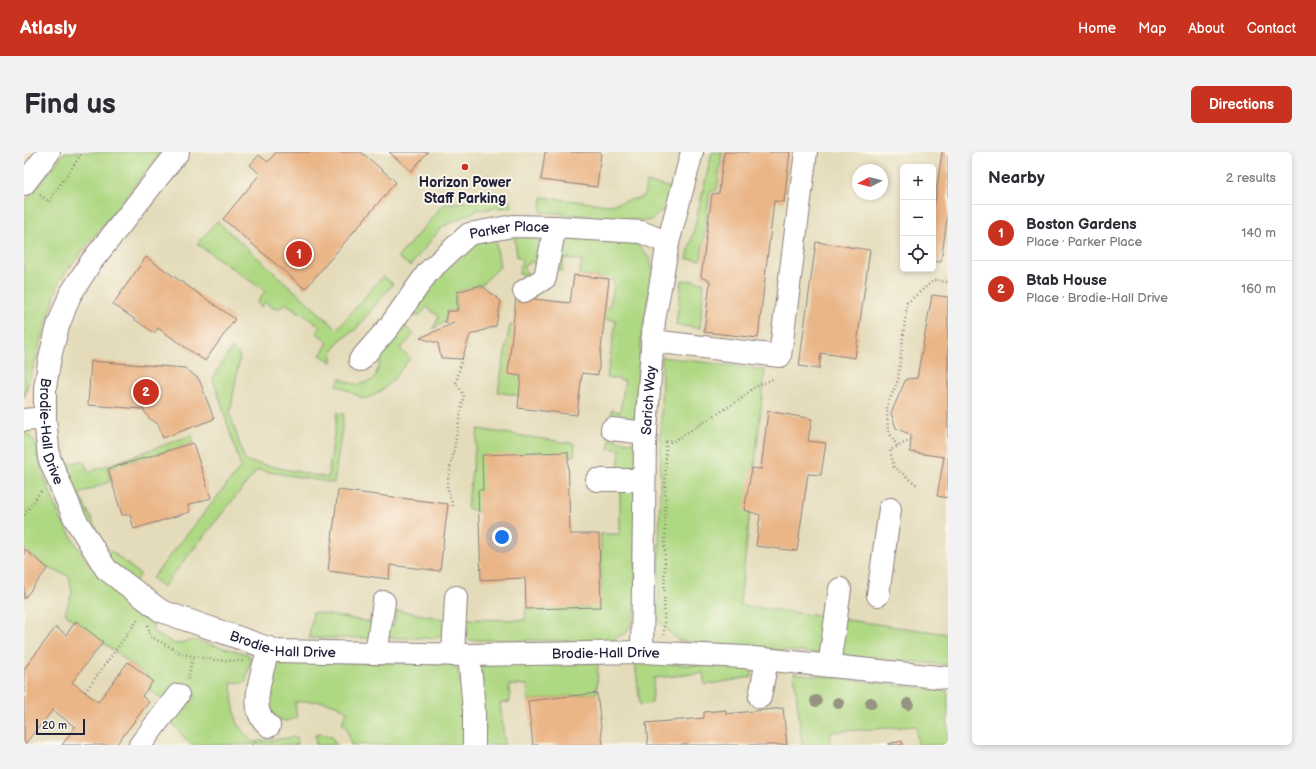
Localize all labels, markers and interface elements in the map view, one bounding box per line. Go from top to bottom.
text: Atlasly [20,17,77,40]
text: Home [1078,20,1116,37]
text: Map [1138,20,1166,37]
text: About [1188,20,1225,37]
text: Contact [1247,20,1296,37]
button: Directions [1191,86,1292,123]
text: Find us [24,88,116,121]
marker: Horizon Power Staff Parking [460,162,470,172]
north arrow [852,164,888,200]
map controls [900,164,936,272]
button: + [900,164,936,200]
text: Nearby [988,168,1045,188]
text: 2 results [1226,170,1276,186]
place label: Horizon Power Staff Parking [419,174,512,207]
button: − [900,200,936,236]
text: Boston Gardens [1026,215,1137,234]
street label: Parker Place [468,218,550,242]
text: 1 [998,225,1004,241]
text: 140 m [1241,225,1276,241]
text: Place · Parker Place [1026,234,1142,250]
button: locate [900,236,936,272]
pin: 1 [286,239,312,269]
text: Btab House [1026,271,1107,290]
text: 2 [997,281,1005,297]
text: 160 m [1241,281,1276,297]
text: Place · Brodie-Hall Drive [1026,290,1168,306]
street label: Sarich Way [637,364,659,435]
street label: Brodie-Hall Drive [37,377,68,487]
pin: 2 [133,377,159,407]
your location [492,527,512,547]
street label: Brodie-Hall Drive [228,627,336,661]
street label: Brodie-Hall Drive [551,643,660,662]
scale bar [36,717,85,736]
text: 20 m [42,719,67,732]

